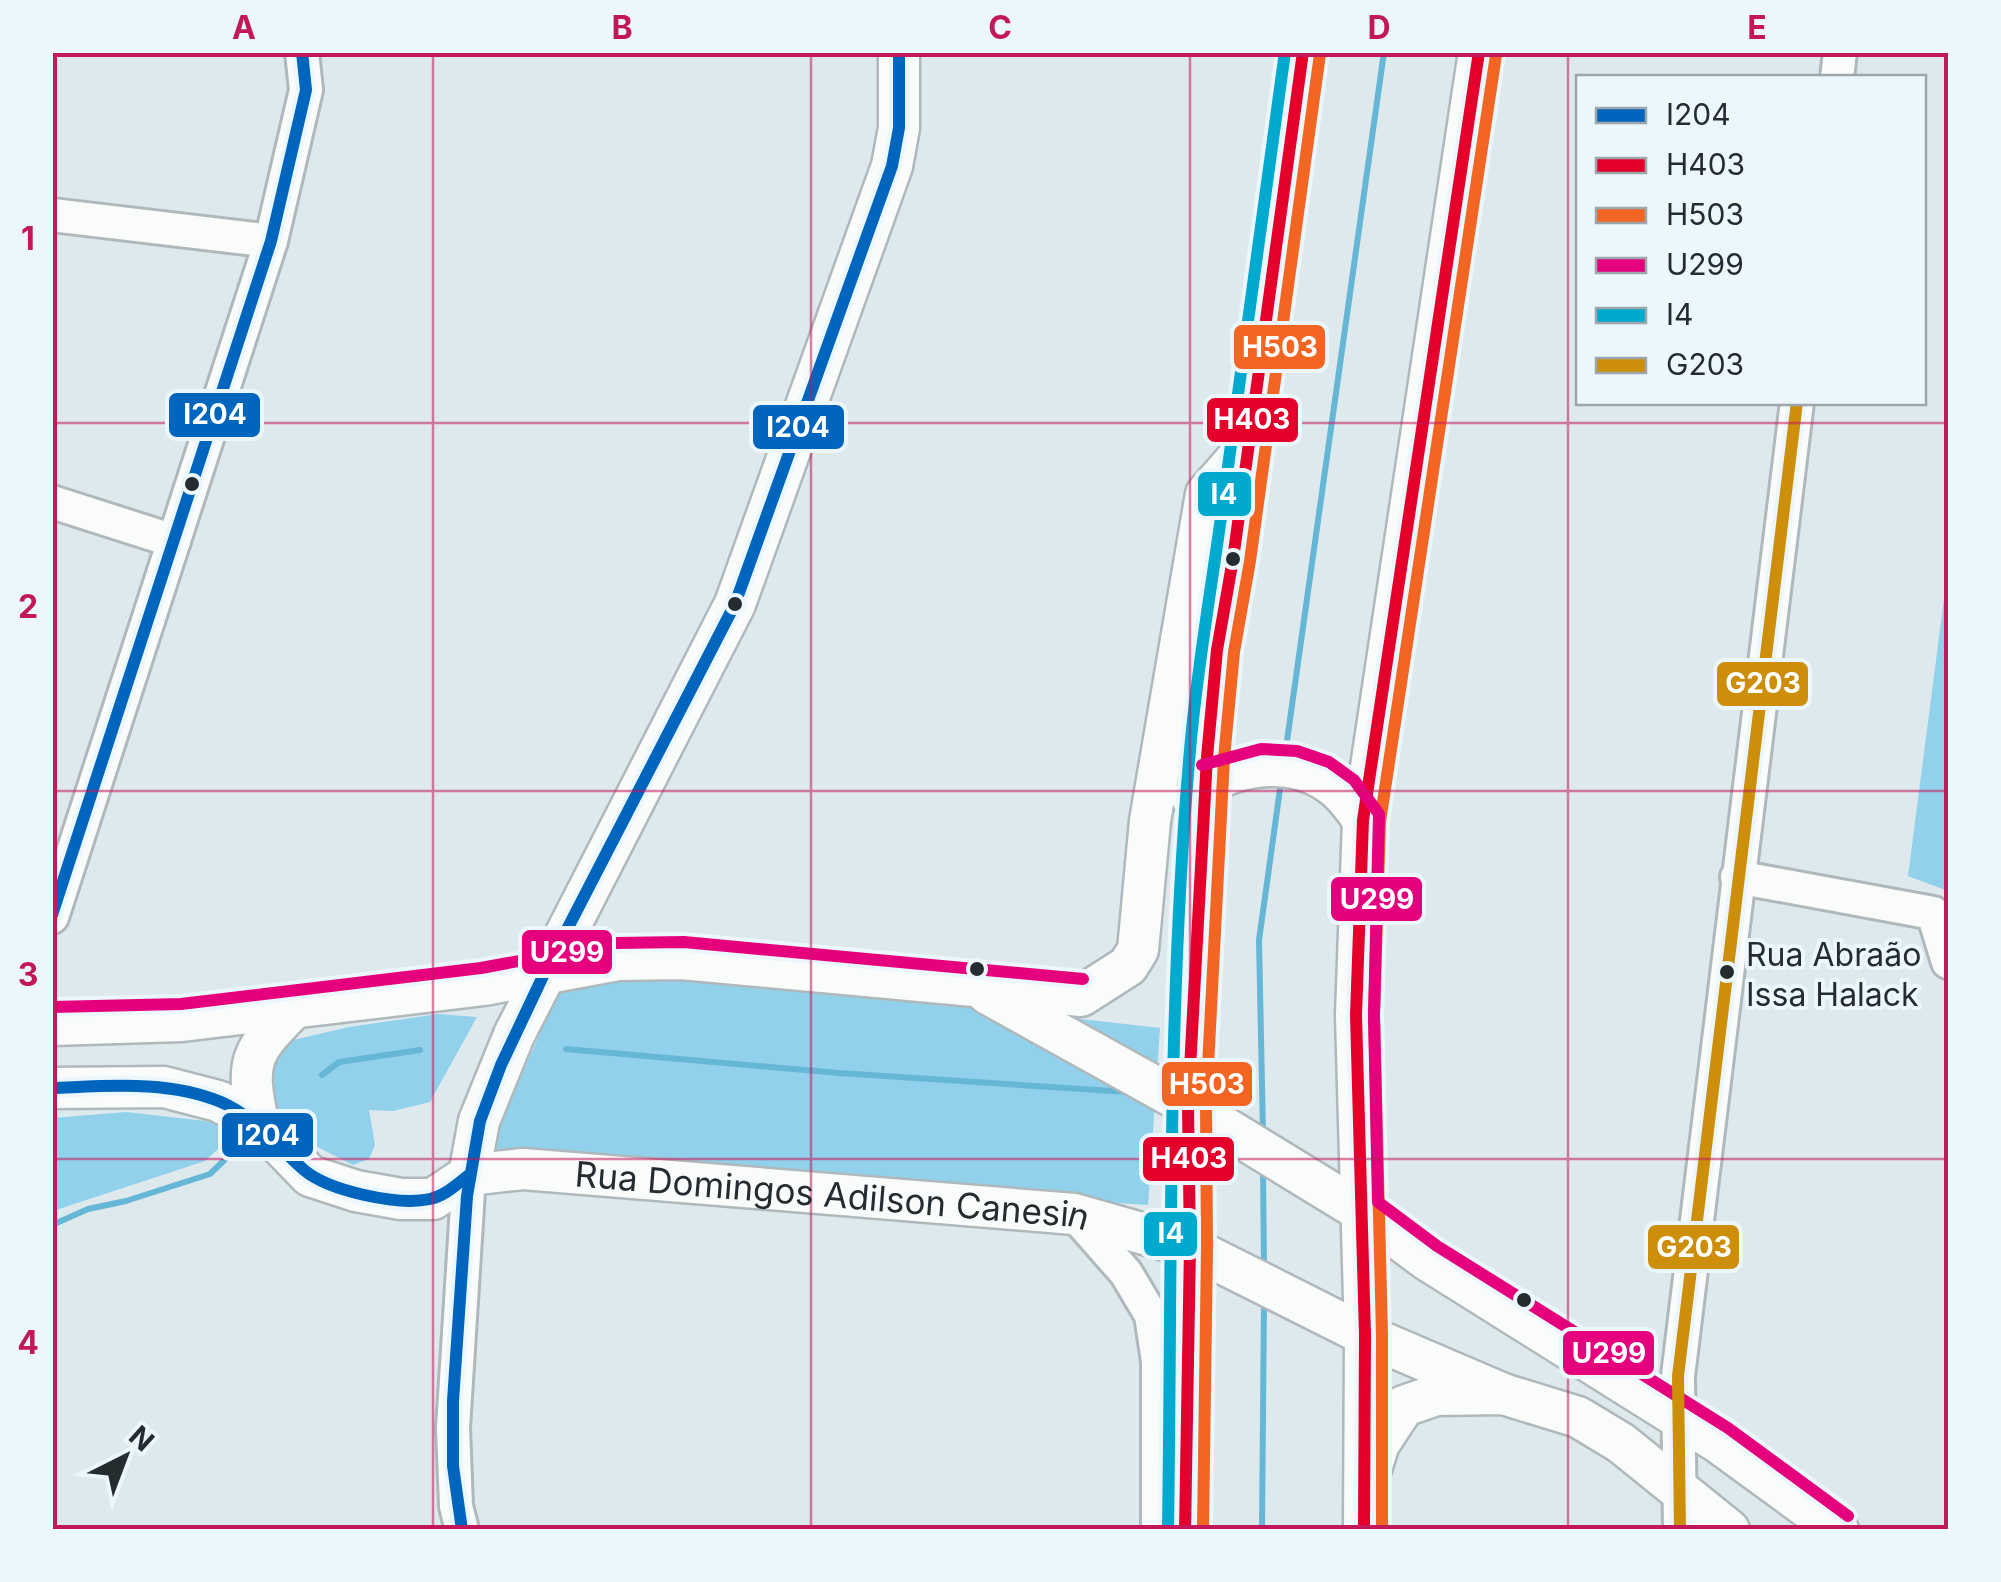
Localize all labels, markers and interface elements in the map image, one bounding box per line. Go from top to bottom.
text: A [232,8,256,47]
text: B [611,8,633,47]
text: C [988,8,1012,47]
text: D [1367,8,1391,47]
text: E [1747,8,1767,47]
legend [1576,75,1926,405]
text: I204 [1666,96,1731,132]
text: H403 [1666,146,1745,182]
text: H503 [1666,196,1744,232]
text: 1 [21,219,35,258]
text: U299 [1666,246,1744,282]
text: I4 [1666,296,1693,332]
line badge: H503 [1232,323,1327,371]
text: H503 [1242,330,1318,364]
text: G203 [1666,346,1744,382]
line badge: I204 [167,391,262,439]
line badge: H403 [1205,396,1300,444]
text: I204 [183,397,247,431]
text: H403 [1214,402,1290,436]
line badge: I204 [751,403,846,451]
text: I204 [766,410,830,444]
line badge: I4 [1196,470,1253,518]
unlabelled marker [182,474,202,494]
text: I4 [1211,477,1237,511]
unlabelled marker [1223,549,1243,569]
text: 2 [18,587,38,626]
unlabelled marker [725,594,745,614]
line badge: G203 [1715,660,1810,708]
text: G203 [1725,666,1801,700]
line badge: U299 [1329,875,1424,923]
text: U299 [1340,882,1414,916]
line badge: U299 [520,928,614,976]
text: U299 [530,935,604,969]
place label: Rua Abraão Issa Halack [1746,935,1921,1014]
text: 3 [18,955,38,994]
unlabelled marker [967,959,987,979]
marker: Rua Abraão Issa Halack [1717,962,1737,982]
line badge: H503 [1160,1060,1254,1108]
text: H503 [1169,1067,1245,1101]
line badge: I204 [220,1111,315,1159]
text: I204 [236,1118,300,1152]
line badge: H403 [1141,1135,1236,1183]
text: H403 [1151,1141,1227,1175]
street label: Rua Domingos Adilson Canesin [573,1152,1095,1238]
line badge: I4 [1142,1210,1199,1258]
text: I4 [1158,1216,1184,1250]
line badge: G203 [1646,1223,1741,1271]
text: G203 [1656,1230,1732,1264]
unlabelled marker [1514,1290,1534,1310]
text: 4 [17,1323,39,1362]
line badge: U299 [1561,1329,1656,1377]
text: U299 [1572,1336,1646,1370]
north arrow [75,1407,175,1507]
text: N [122,1419,161,1458]

